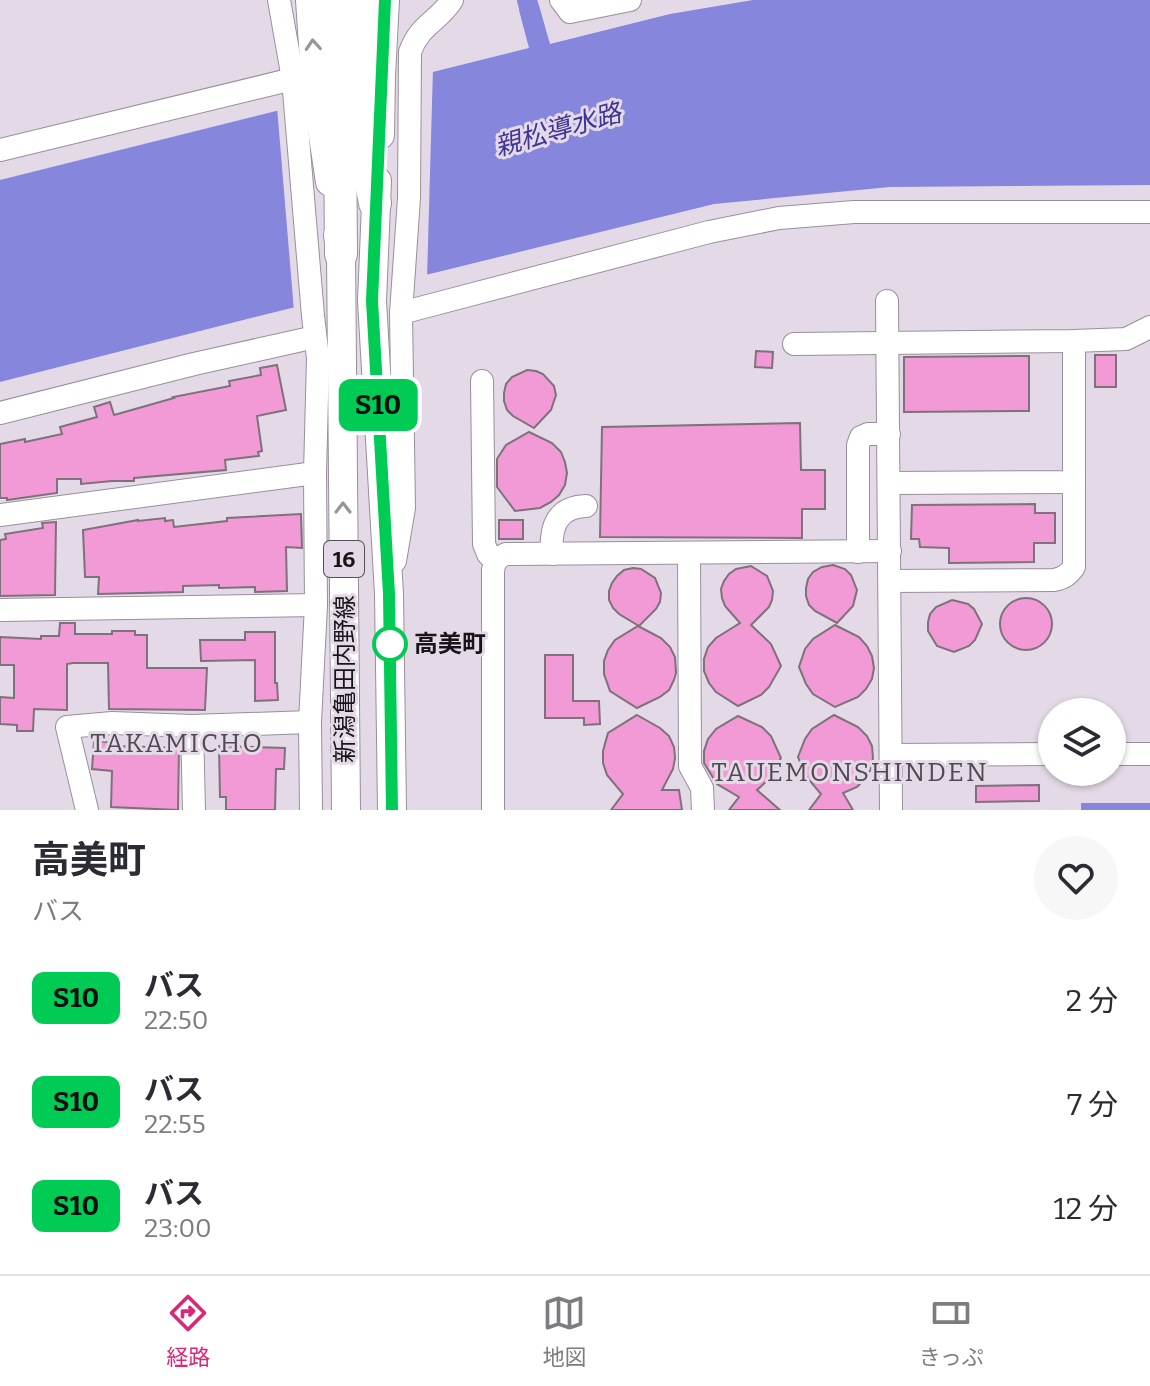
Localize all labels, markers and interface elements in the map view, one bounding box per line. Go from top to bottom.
one-way arrow [305,38,322,51]
water label: 親松導水路 [491,97,627,163]
line badge: S10 [332,379,424,431]
text: S10 [355,388,401,421]
one-way arrow [334,501,352,514]
road number: 16 [324,541,364,577]
street label: 新潟亀田内野線 [331,595,359,763]
marker: 高美町 [373,627,407,661]
place label: 高美町 [414,630,486,658]
map controls [1038,698,1126,786]
button: layers [1038,698,1126,786]
district label: TAKAMICHO [90,728,264,759]
district label: TAUEMONSHINDEN [711,757,989,788]
button: heart [1034,836,1118,920]
text: 高美町 [32,837,146,883]
text: バス [32,896,84,927]
text: バス [144,968,204,1004]
text: S10 [53,981,99,1014]
text: 2 分 [1066,983,1118,1019]
text: 22:50 [144,1005,208,1036]
text: バス [144,1072,204,1108]
text: S10 [53,1085,99,1118]
text: 7 分 [1067,1087,1118,1123]
text: 22:55 [144,1109,206,1140]
text: バス [144,1176,204,1212]
text: S10 [53,1189,99,1222]
text: 12 分 [1054,1191,1118,1227]
text: 23:00 [144,1213,212,1244]
tab: 経路 [166,1291,210,1371]
tab: 地図 [542,1291,586,1371]
tab: きっぷ [919,1291,984,1371]

